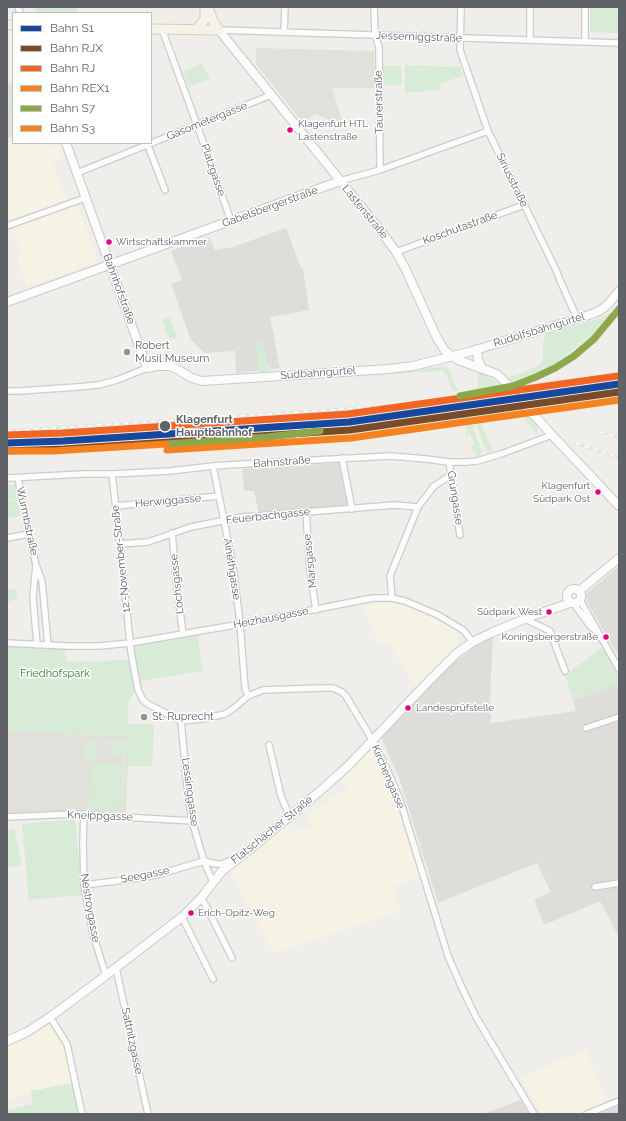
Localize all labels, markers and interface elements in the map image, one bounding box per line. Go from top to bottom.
legend [12,12,152,144]
text: Bahn S1 [50,21,94,35]
street label: Jesserniggstraße [376,29,462,45]
text: Bahn RJX [50,41,103,55]
text: Bahn RJ [50,61,95,75]
street label: Taurerstraße [372,70,386,134]
text: Bahn REX1 [50,81,109,95]
street label: Gasometergasse [165,99,249,143]
text: Bahn S7 [50,101,95,115]
place label: Klagenfurt HTL Lastenstraße [298,118,368,142]
text: Bahn S3 [50,121,95,135]
marker: Klagenfurt HTL Lastenstraße [285,125,295,135]
street label: Platzgasse [198,142,228,198]
street label: Siriusstraße [493,151,531,209]
street label: Lastenstraße [339,182,391,242]
street label: Gabelsbergerstraße [220,184,320,230]
street label: Koschutastraße [421,208,499,248]
place label: Wirtschaftskammer [116,236,207,248]
marker: Wirtschaftskammer [104,237,114,247]
street label: Bahnhofstraße [100,252,138,326]
street label: Rudolfsbahngürtel [492,310,586,350]
place label: Robert Musil Museum [135,339,209,365]
marker: Robert Musil Museum [122,347,132,357]
street label: Südbahngürtel [280,364,356,382]
place label: Klagenfurt Hauptbahnhof [176,413,252,439]
marker: Klagenfurt Hauptbahnhof [158,419,172,433]
street label: Bahnstraße [253,453,311,471]
street label: Grüngasse [444,470,466,526]
place label: Klagenfurt Südpark Ost [533,480,590,504]
street label: Wurmbstraße [13,486,41,556]
marker: Klagenfurt Südpark Ost [593,487,603,497]
street label: Herwiggasse [134,492,202,510]
street label: 12.-November-Straße [109,505,133,613]
street label: Feuerbachgasse [225,505,311,527]
street label: Marsgasse [301,533,319,589]
street label: Ainethgasse [221,537,243,601]
street label: Lochsgasse [167,553,187,615]
street label: Heizhausgasse [232,604,310,632]
place label: Südpark West [477,606,542,618]
marker: Südpark West [544,607,554,617]
place label: Koningsbergerstraße [502,631,598,643]
marker: Koningsbergerstraße [601,632,611,642]
park label: Friedhofspark [20,667,90,681]
place label: Landesprüfstelle [416,702,494,714]
marker: Landesprüfstelle [403,703,413,713]
place label: St. Ruprecht [152,710,214,724]
marker: St. Ruprecht [139,712,149,722]
street label: Kirchengasse [369,743,407,811]
street label: Lessinggasse [179,757,201,827]
street label: Flatschacher Straße [229,793,315,867]
street label: Kneippgasse [67,808,133,824]
street label: Seegasse [119,864,171,886]
street label: Nestroygasse [77,873,103,943]
place label: Erich-Opitz-Weg [198,907,275,919]
marker: Erich-Opitz-Weg [186,908,196,918]
street label: Sattnitzgasse [119,1007,145,1075]

